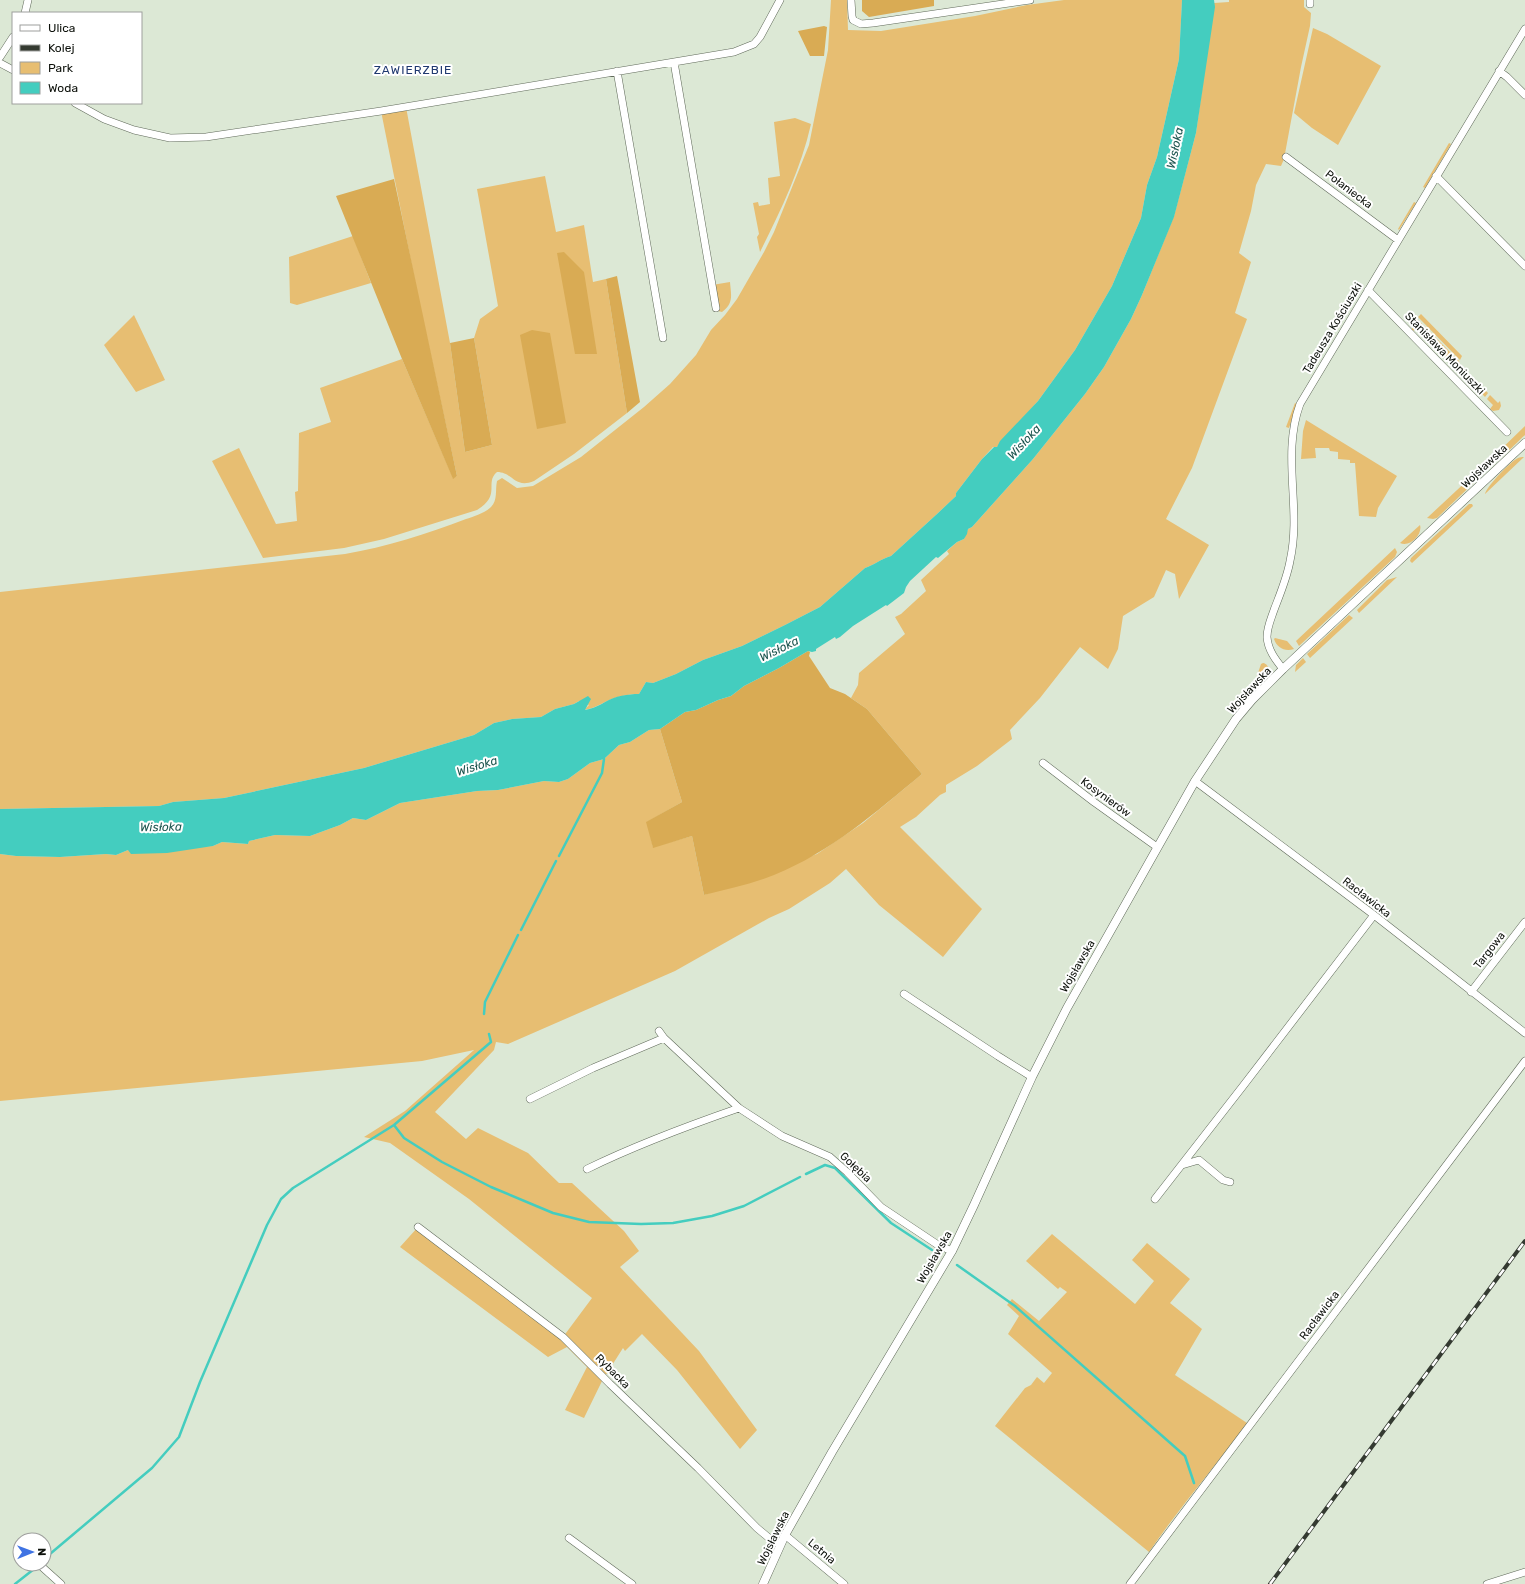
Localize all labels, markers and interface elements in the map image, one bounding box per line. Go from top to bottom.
legend [12,12,142,104]
text: Ulica [48,21,75,35]
text: Kolej [48,41,74,55]
text: Park [48,61,74,75]
district label: ZAWIERZBIE [374,63,452,77]
text: Woda [48,81,78,95]
water label: Wisłoka [1164,126,1186,170]
street label: Połaniecka [1323,167,1375,211]
street label: Tadeusza Kościuszki [1300,280,1365,376]
street label: Stanisława Moniuszki [1402,310,1487,397]
water label: Wisłoka [1005,422,1043,462]
street label: Wojsławska [1459,442,1510,491]
water label: Wisłoka [757,634,801,664]
street label: Wojsławska [1225,665,1274,716]
water label: Wisłoka [455,753,499,779]
street label: Kosynierów [1078,775,1133,820]
water label: Wisłoka [140,820,182,834]
street label: Racławicka [1340,875,1393,920]
street label: Targowa [1471,929,1508,971]
street label: Wojsławska [1057,938,1098,995]
street label: Gołębia [837,1150,874,1185]
street label: Wojsławska [914,1229,955,1286]
street label: Racławicka [1297,1288,1342,1342]
street label: Rybacka [593,1351,633,1391]
street label: Wojsławska [755,1509,792,1567]
north arrow [12,1532,52,1572]
street label: Letnia [805,1536,838,1567]
text: N [35,1548,48,1556]

